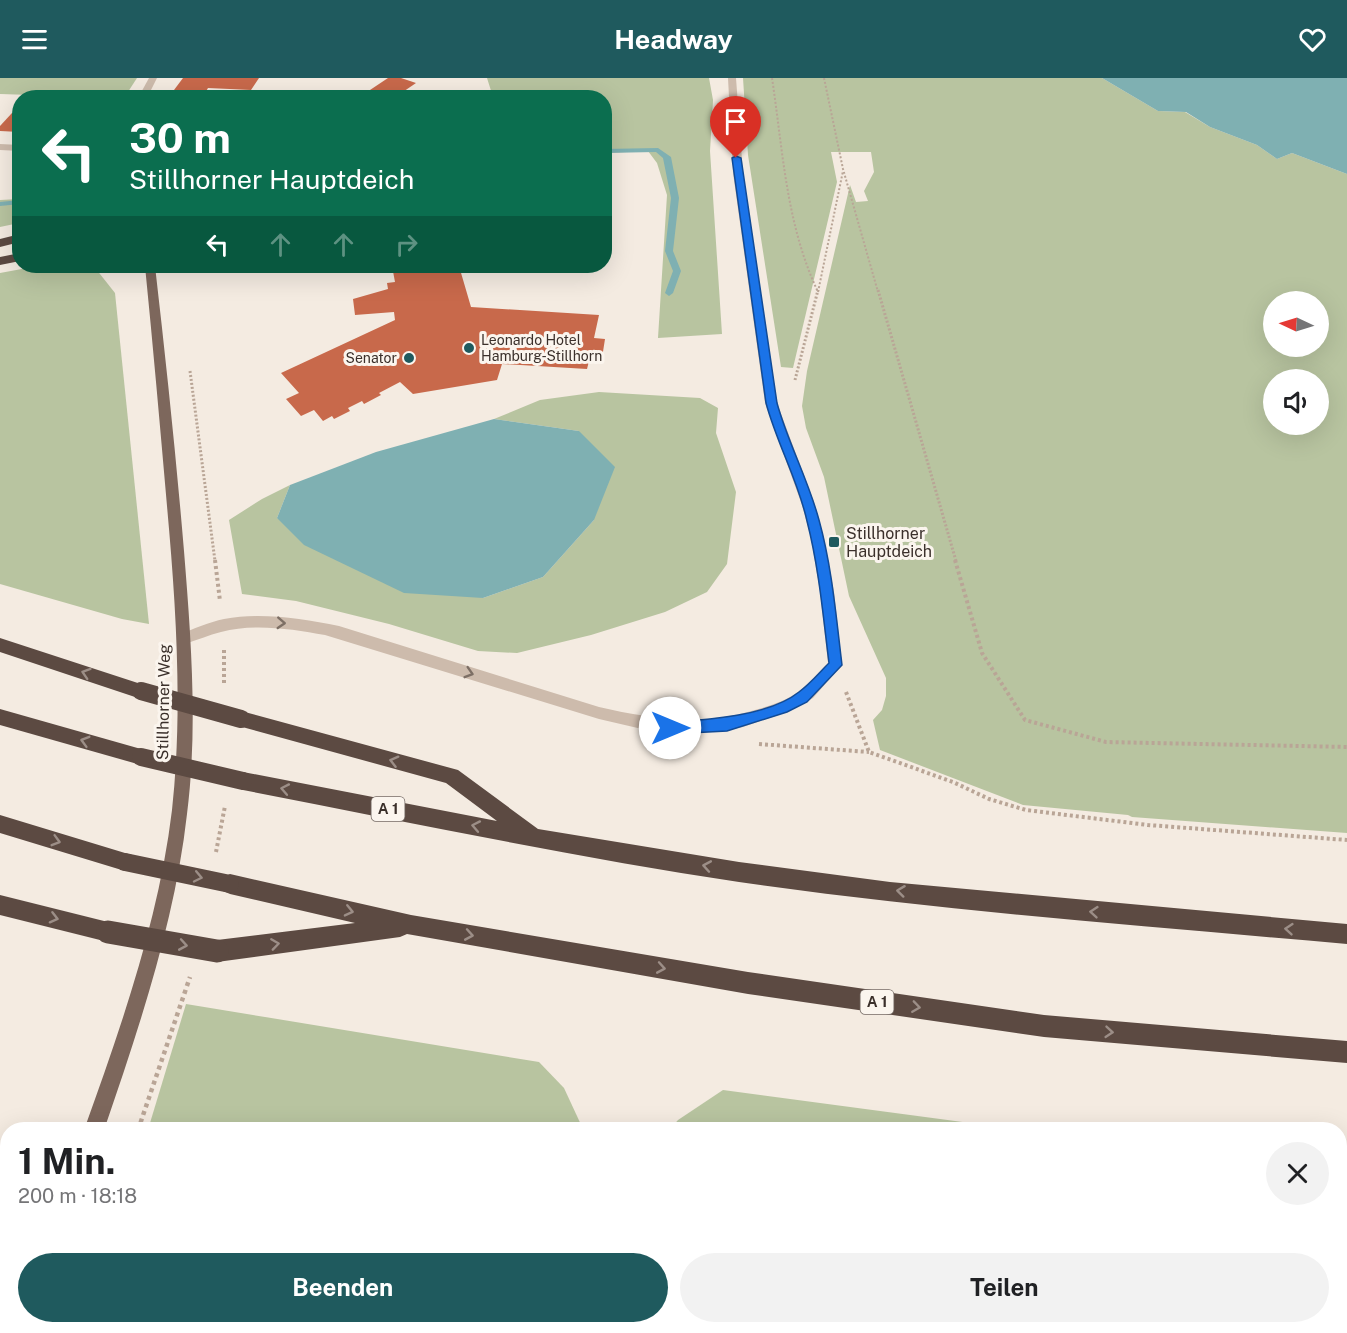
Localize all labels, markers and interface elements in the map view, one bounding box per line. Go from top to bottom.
icon: menu [18,23,51,56]
text: Headway [614,23,733,55]
icon: heart [1296,23,1329,56]
pin [710,96,761,158]
icon: arrive [719,105,752,138]
text: 30 m [129,113,231,162]
icon: left [30,114,108,192]
text: Stillhorner Hauptdeich [129,163,414,195]
icon: left [201,228,234,261]
icon: ahead [264,228,297,261]
icon: ahead [327,228,360,261]
icon: right [390,228,423,261]
north arrow [1263,291,1329,357]
map controls [1263,291,1329,435]
place label: Leonardo Hotel Hamburg-Stillhorn [481,332,602,364]
marker: Leonardo Hotel Hamburg-Stillhorn [462,341,476,355]
place label: Senator [346,350,397,366]
marker: Senator [402,351,416,365]
button: sound [1263,369,1329,435]
place label: Stillhorner Hauptdeich [846,524,932,561]
marker: Stillhorner Hauptdeich [827,535,841,549]
one-way arrow [277,616,286,629]
street label: Stillhorner Weg [153,644,174,760]
one-way arrow [463,665,474,678]
one-way arrow [81,668,92,680]
position arrow [638,696,702,760]
one-way arrow [80,736,91,748]
one-way arrow [389,755,399,768]
one-way arrow [280,783,290,796]
road number: A 1 [372,797,404,821]
one-way arrow [472,820,482,833]
one-way arrow [50,834,61,846]
one-way arrow [703,861,712,873]
one-way arrow [193,870,203,883]
one-way arrow [896,885,905,898]
one-way arrow [344,904,354,917]
one-way arrow [1090,906,1099,919]
one-way arrow [49,911,59,924]
one-way arrow [1284,922,1293,935]
one-way arrow [463,928,473,941]
one-way arrow [178,938,188,951]
one-way arrow [270,938,279,950]
one-way arrow [655,961,665,974]
road number: A 1 [860,990,894,1014]
one-way arrow [911,1001,920,1013]
one-way arrow [1105,1025,1114,1038]
text: 1 Min. [18,1140,115,1182]
button: close [1266,1142,1329,1205]
text: 200 m · 18:18 [18,1184,137,1208]
button: Beenden [18,1253,668,1322]
button: Teilen [680,1253,1329,1322]

